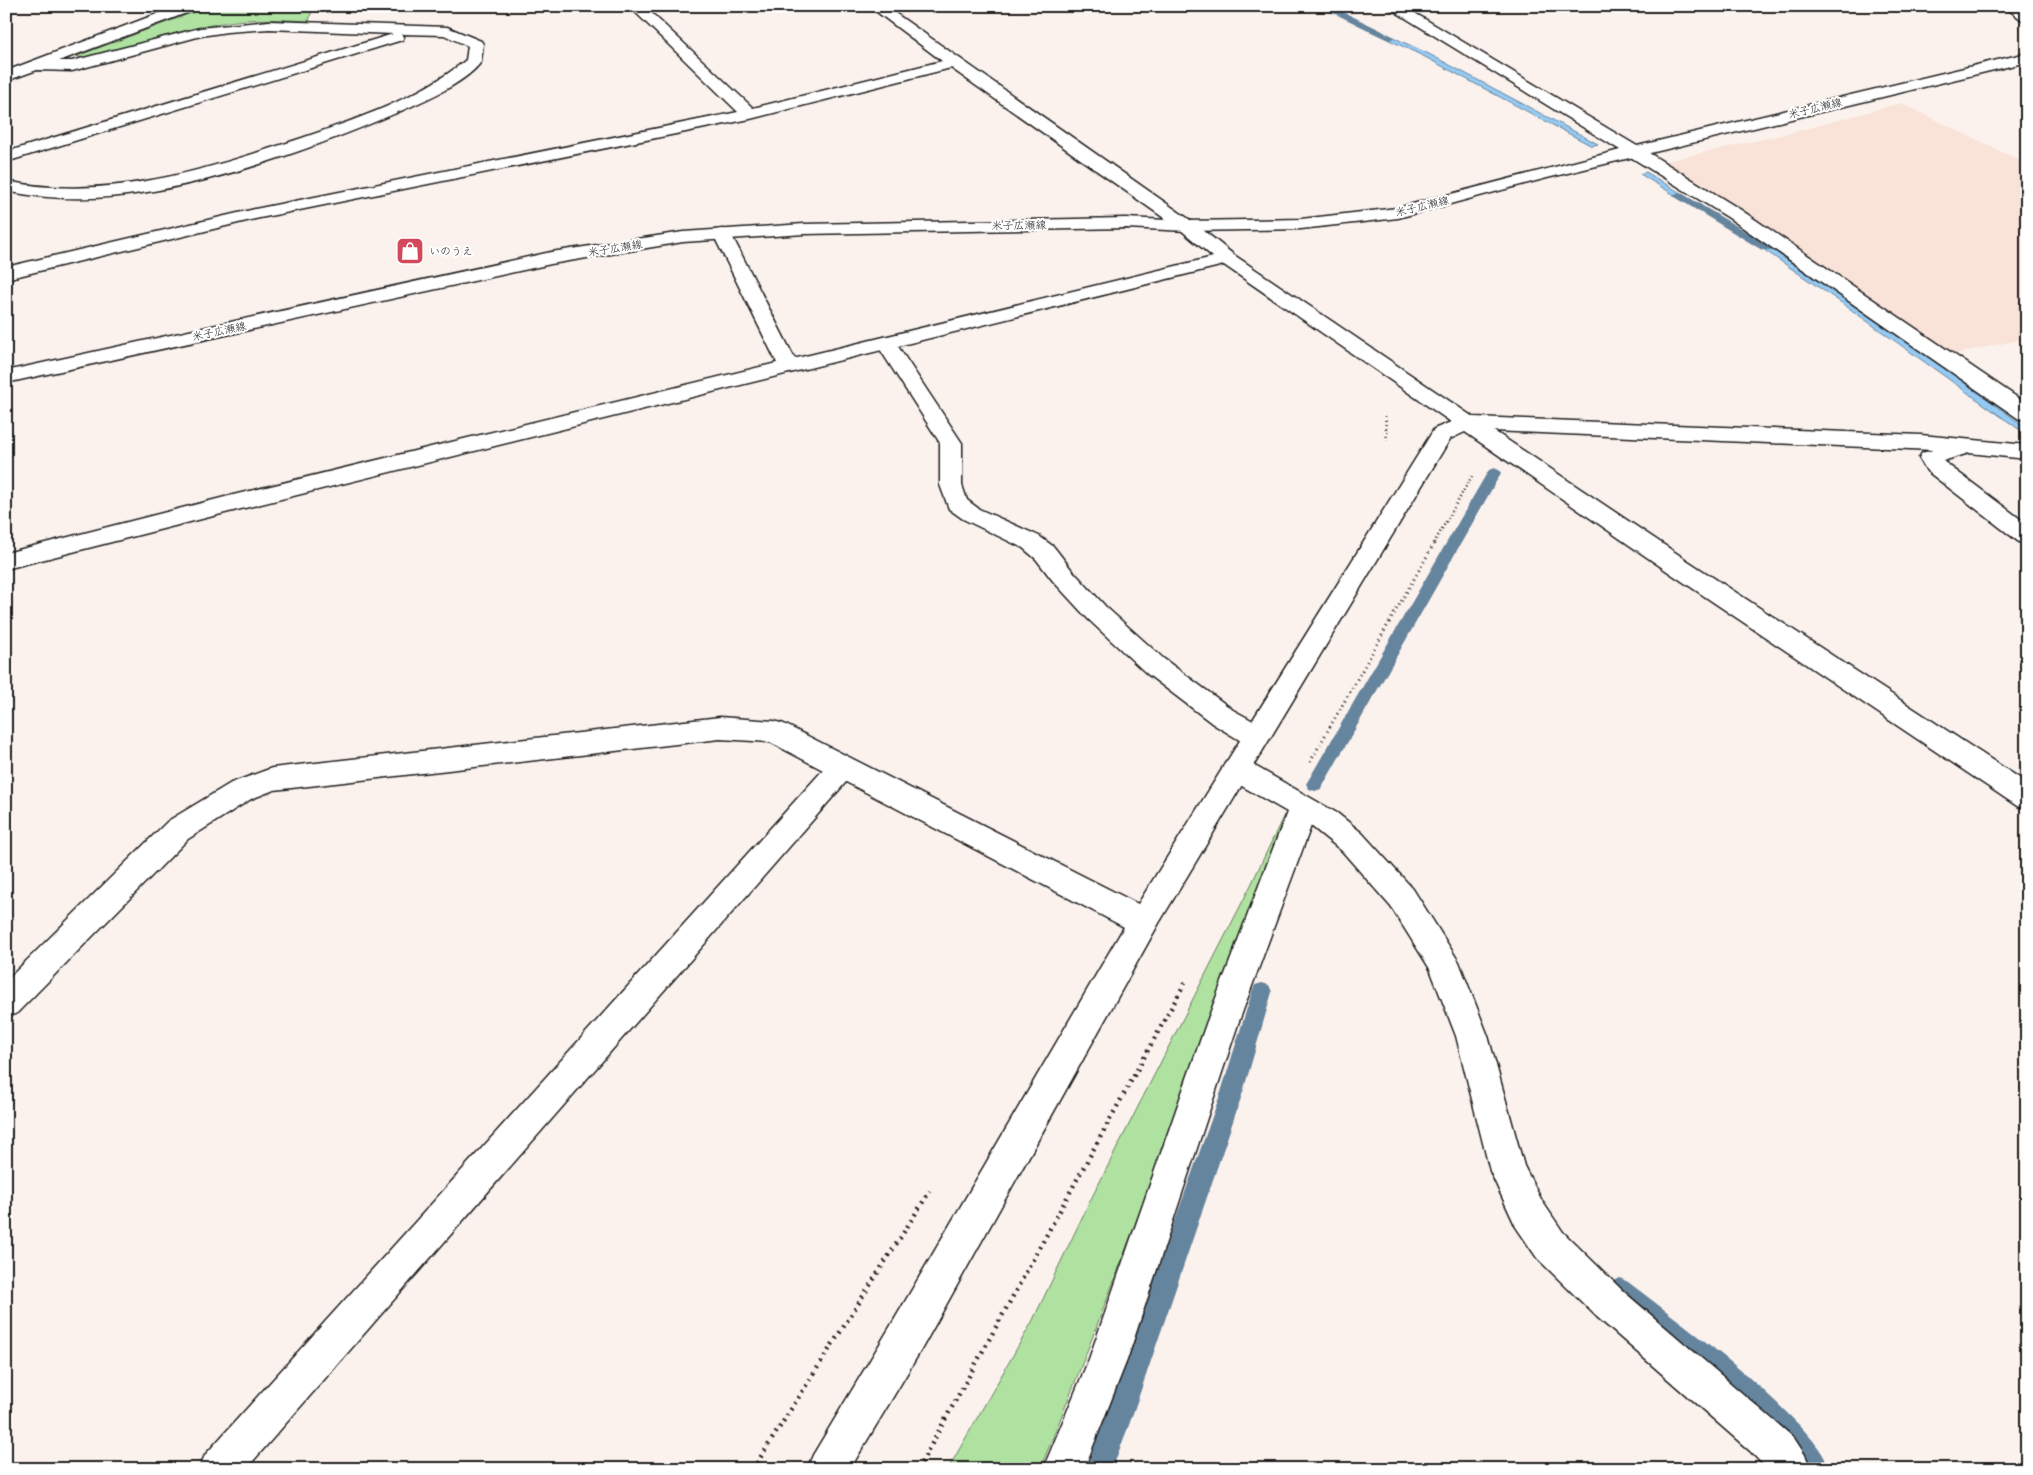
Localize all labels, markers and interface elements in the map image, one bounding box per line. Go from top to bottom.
street label: 米子広瀬線 [1787,95,1843,121]
street label: 米子広瀬線 [1394,193,1450,219]
street label: 米子広瀬線 [991,218,1047,232]
shop icon: いのうえ [395,236,425,266]
street label: 米子広瀬線 [587,237,643,259]
place label: いのうえ [429,244,473,258]
street label: 米子広瀬線 [191,318,247,344]

